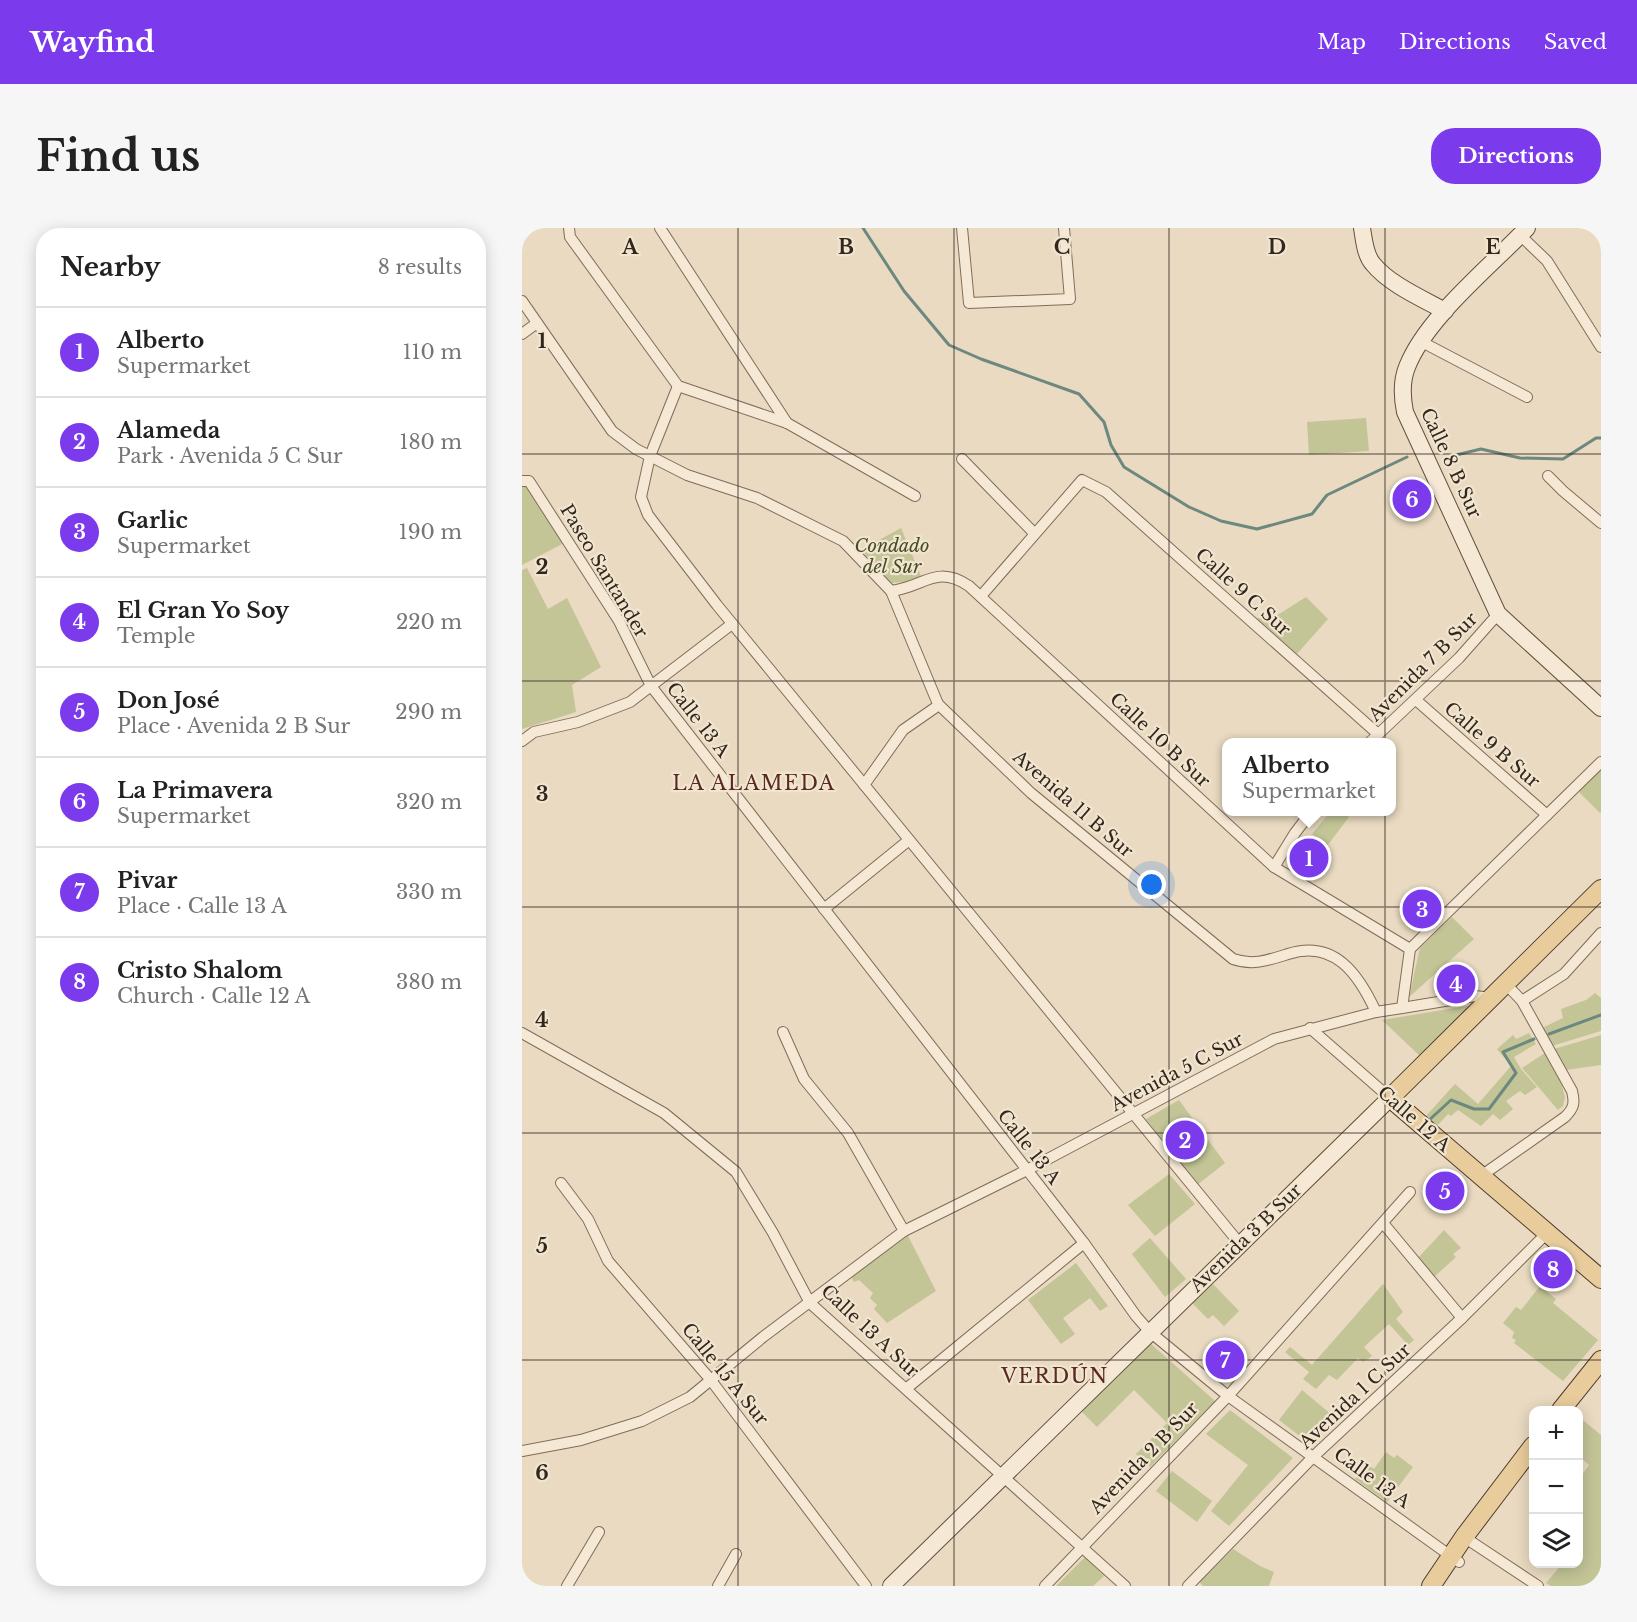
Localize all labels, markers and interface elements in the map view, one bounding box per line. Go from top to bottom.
text: Wayfind [30,25,155,60]
text: Map [1317,29,1366,55]
text: Directions [1399,29,1511,55]
text: Saved [1544,29,1607,55]
button: Directions [1431,128,1601,184]
text: Find us [36,130,200,182]
text: A [621,235,639,259]
text: B [838,235,854,259]
text: C [1054,235,1070,259]
text: D [1268,235,1286,259]
text: E [1485,235,1501,259]
text: Nearby [60,251,161,283]
text: 8 results [378,255,462,279]
text: Alberto [117,327,204,354]
text: 1 [538,329,547,353]
text: 1 [75,340,84,364]
text: 110 m [403,340,462,364]
text: Supermarket [117,354,251,378]
street label: Calle 8 B Sur [1416,404,1486,522]
text: Alameda [117,417,220,444]
text: 2 [73,430,86,454]
text: 180 m [399,430,462,454]
text: Park · Avenida 5 C Sur [117,444,342,468]
pin: 6 [1392,476,1432,522]
street label: Paseo Santander [555,500,653,642]
text: Garlic [117,507,188,534]
text: 3 [73,520,86,544]
text: 190 m [399,520,462,544]
text: Supermarket [117,534,251,558]
park label: Condado del Sur [854,535,930,578]
street label: Calle 9 C Sur [1191,544,1295,641]
text: 2 [535,555,549,579]
text: El Gran Yo Soy [117,597,289,624]
street label: Avenida 7 B Sur [1363,608,1482,727]
text: 4 [73,610,86,634]
text: 220 m [396,610,462,634]
text: Temple [117,624,195,648]
street label: Calle 13 A [662,678,735,763]
text: Don José [117,687,220,714]
street label: Calle 10 B Sur [1105,688,1215,792]
street label: Calle 9 B Sur [1440,697,1545,793]
text: 5 [74,700,85,724]
text: 290 m [395,700,462,724]
text: Place · Avenida 2 B Sur [117,714,350,738]
popup [1222,738,1396,816]
street label: Avenida 11 B Sur [1008,745,1138,862]
text: Alberto [1242,752,1329,779]
district label: LA ALAMEDA [672,771,836,795]
text: La Primavera [117,777,273,804]
text: Supermarket [1242,779,1376,803]
text: 3 [536,782,548,806]
text: 6 [73,790,86,814]
text: 320 m [396,790,462,814]
text: Supermarket [117,804,251,828]
pin: 1 [1290,836,1328,880]
text: Pivar [117,867,178,894]
your location [1137,870,1166,899]
text: 7 [74,880,85,904]
text: 330 m [396,880,462,904]
pin: 3 [1402,886,1442,932]
text: Place · Calle 13 A [117,894,287,918]
text: Cristo Shalom [117,957,283,984]
pin: 4 [1436,962,1476,1006]
text: 8 [73,970,86,994]
text: 380 m [396,970,462,994]
text: Church · Calle 12 A [117,984,310,1008]
text: 4 [535,1008,549,1032]
street label: Avenida 5 C Sur [1106,1028,1247,1117]
street label: Calle 12 A [1373,1081,1456,1157]
street label: Calle 13 A [993,1105,1066,1190]
pin: 2 [1166,1118,1204,1162]
pin: 5 [1426,1168,1464,1214]
street label: Avenida 3 B Sur [1185,1179,1307,1298]
text: 5 [536,1234,548,1258]
pin: 8 [1534,1246,1572,1292]
street label: Calle 13 A Sur [817,1280,924,1382]
street label: Calle 15 A Sur [677,1319,773,1430]
pin: 7 [1206,1338,1244,1382]
street label: Avenida 1 C Sur [1294,1338,1416,1454]
district label: VERDÚN [1000,1363,1109,1388]
street label: Avenida 2 B Sur [1084,1397,1203,1519]
map controls [1529,1406,1583,1568]
button: + [1529,1406,1583,1460]
street label: Calle 13 A [1330,1443,1415,1514]
button: − [1529,1460,1583,1514]
text: 6 [535,1461,549,1485]
button: layers [1529,1514,1583,1568]

